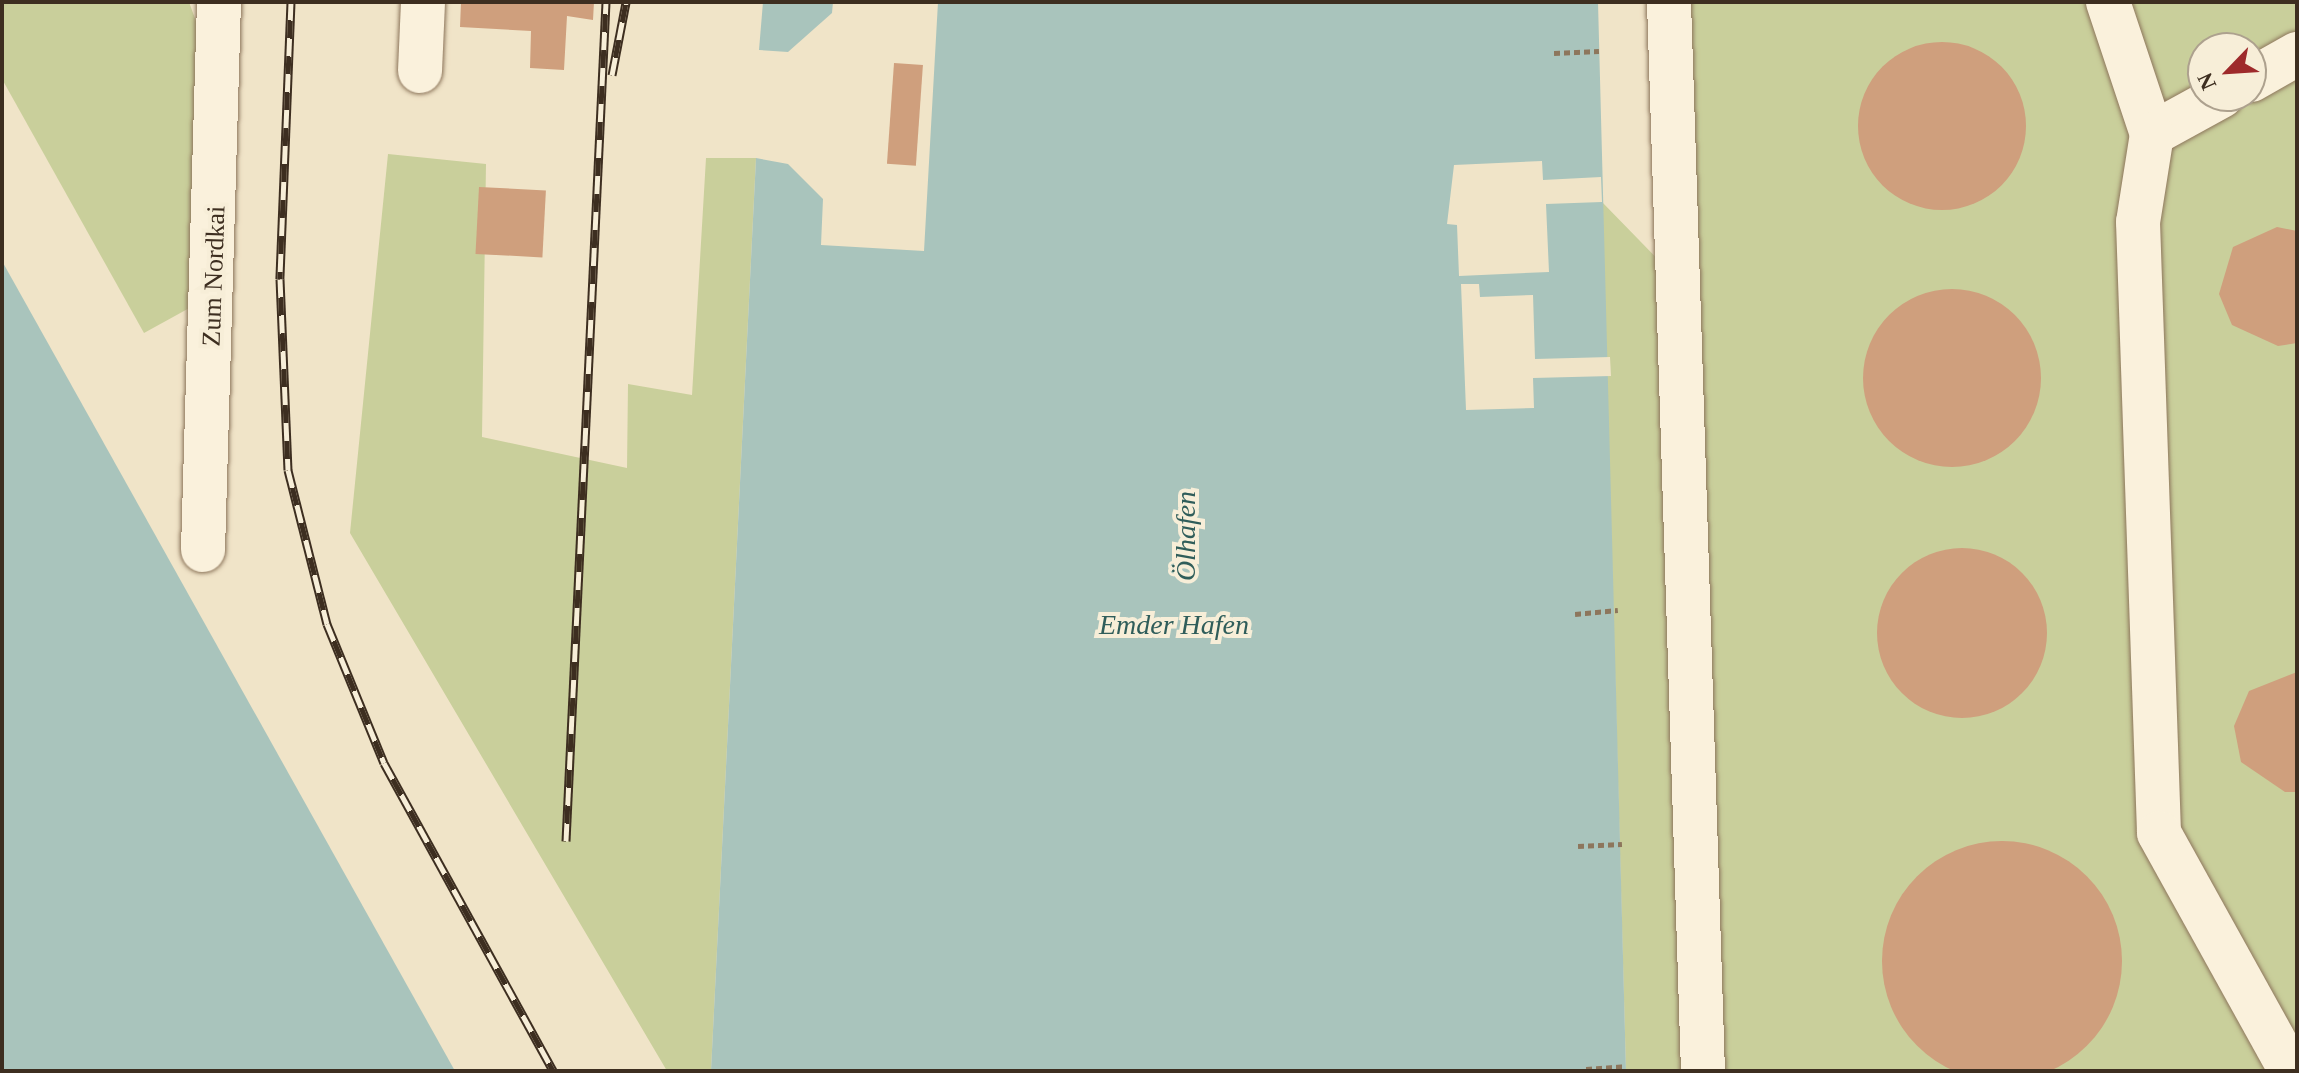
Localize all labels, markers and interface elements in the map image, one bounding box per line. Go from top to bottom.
north arrow [2187,32,2267,112]
text: N [2192,69,2221,94]
street label: Zum Nordkai [196,205,232,347]
water label: Ölhafen [1169,491,1203,581]
water label: Emder Hafen [1099,608,1249,642]

